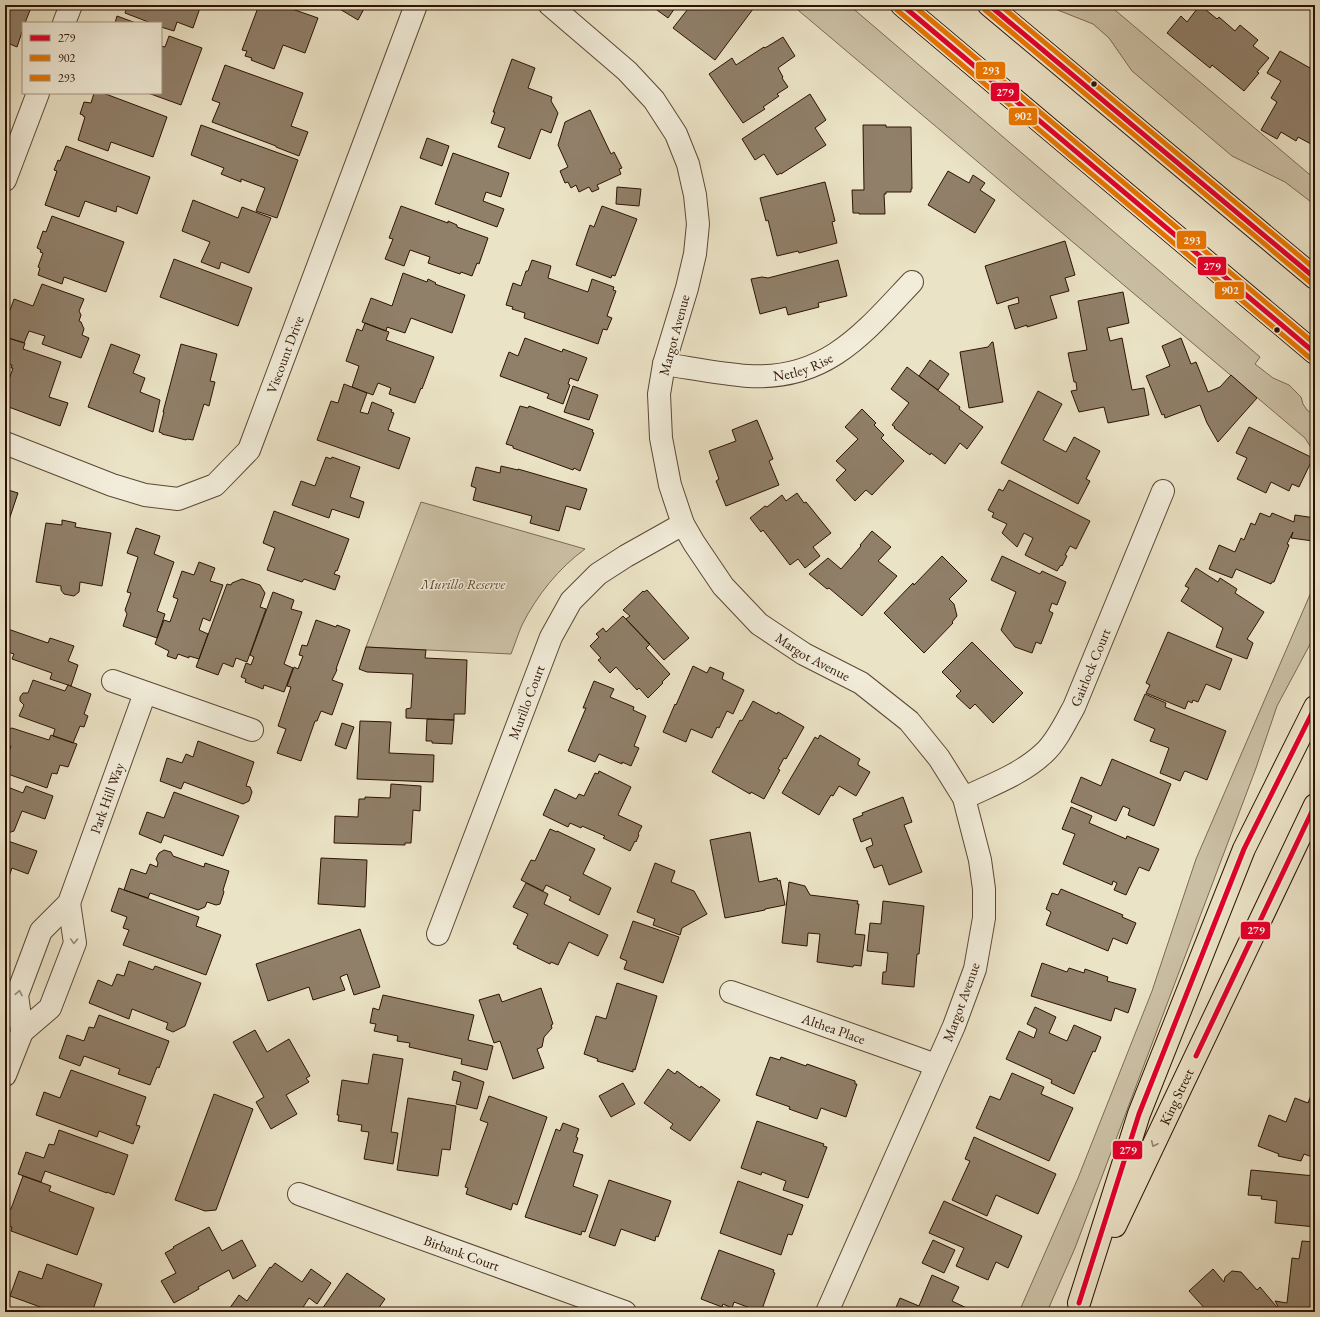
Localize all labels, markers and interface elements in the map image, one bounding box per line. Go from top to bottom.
legend [22,22,162,94]
text: 279 [58,30,76,46]
text: 902 [58,50,76,66]
line badge: 293 [975,61,1006,80]
text: 293 [982,63,1000,77]
text: 293 [58,70,76,86]
unlabelled marker [1089,79,1099,89]
line badge: 279 [990,82,1020,102]
text: 279 [996,85,1014,99]
line badge: 902 [1008,107,1038,126]
text: 902 [1014,109,1032,123]
line badge: 293 [1176,230,1207,250]
text: 293 [1183,233,1201,247]
line badge: 279 [1197,256,1227,276]
text: 279 [1203,259,1221,273]
line badge: 902 [1214,281,1245,300]
text: 902 [1221,283,1239,297]
street label: Margot Avenue [655,292,694,377]
street label: Viscount Drive [262,313,308,396]
unlabelled marker [1272,325,1282,335]
street label: Netley Rise [772,348,837,385]
park label: Murillo Reserve [420,575,506,593]
street label: Gairlock Court [1066,625,1115,709]
street label: Margot Avenue [772,628,854,685]
street label: Murillo Court [504,662,549,742]
street label: Park Hill Way [86,759,128,836]
line badge: 279 [1240,921,1271,940]
text: 279 [1247,923,1265,937]
one-way arrow [69,938,78,944]
street label: Margot Avenue [938,959,984,1044]
one-way arrow [15,990,23,996]
street label: Althea Place [799,1009,868,1048]
street label: King Street [1155,1065,1198,1128]
one-way arrow [1151,1139,1159,1147]
line badge: 279 [1112,1140,1143,1160]
text: 279 [1119,1143,1137,1157]
street label: Birbank Court [421,1231,502,1275]

